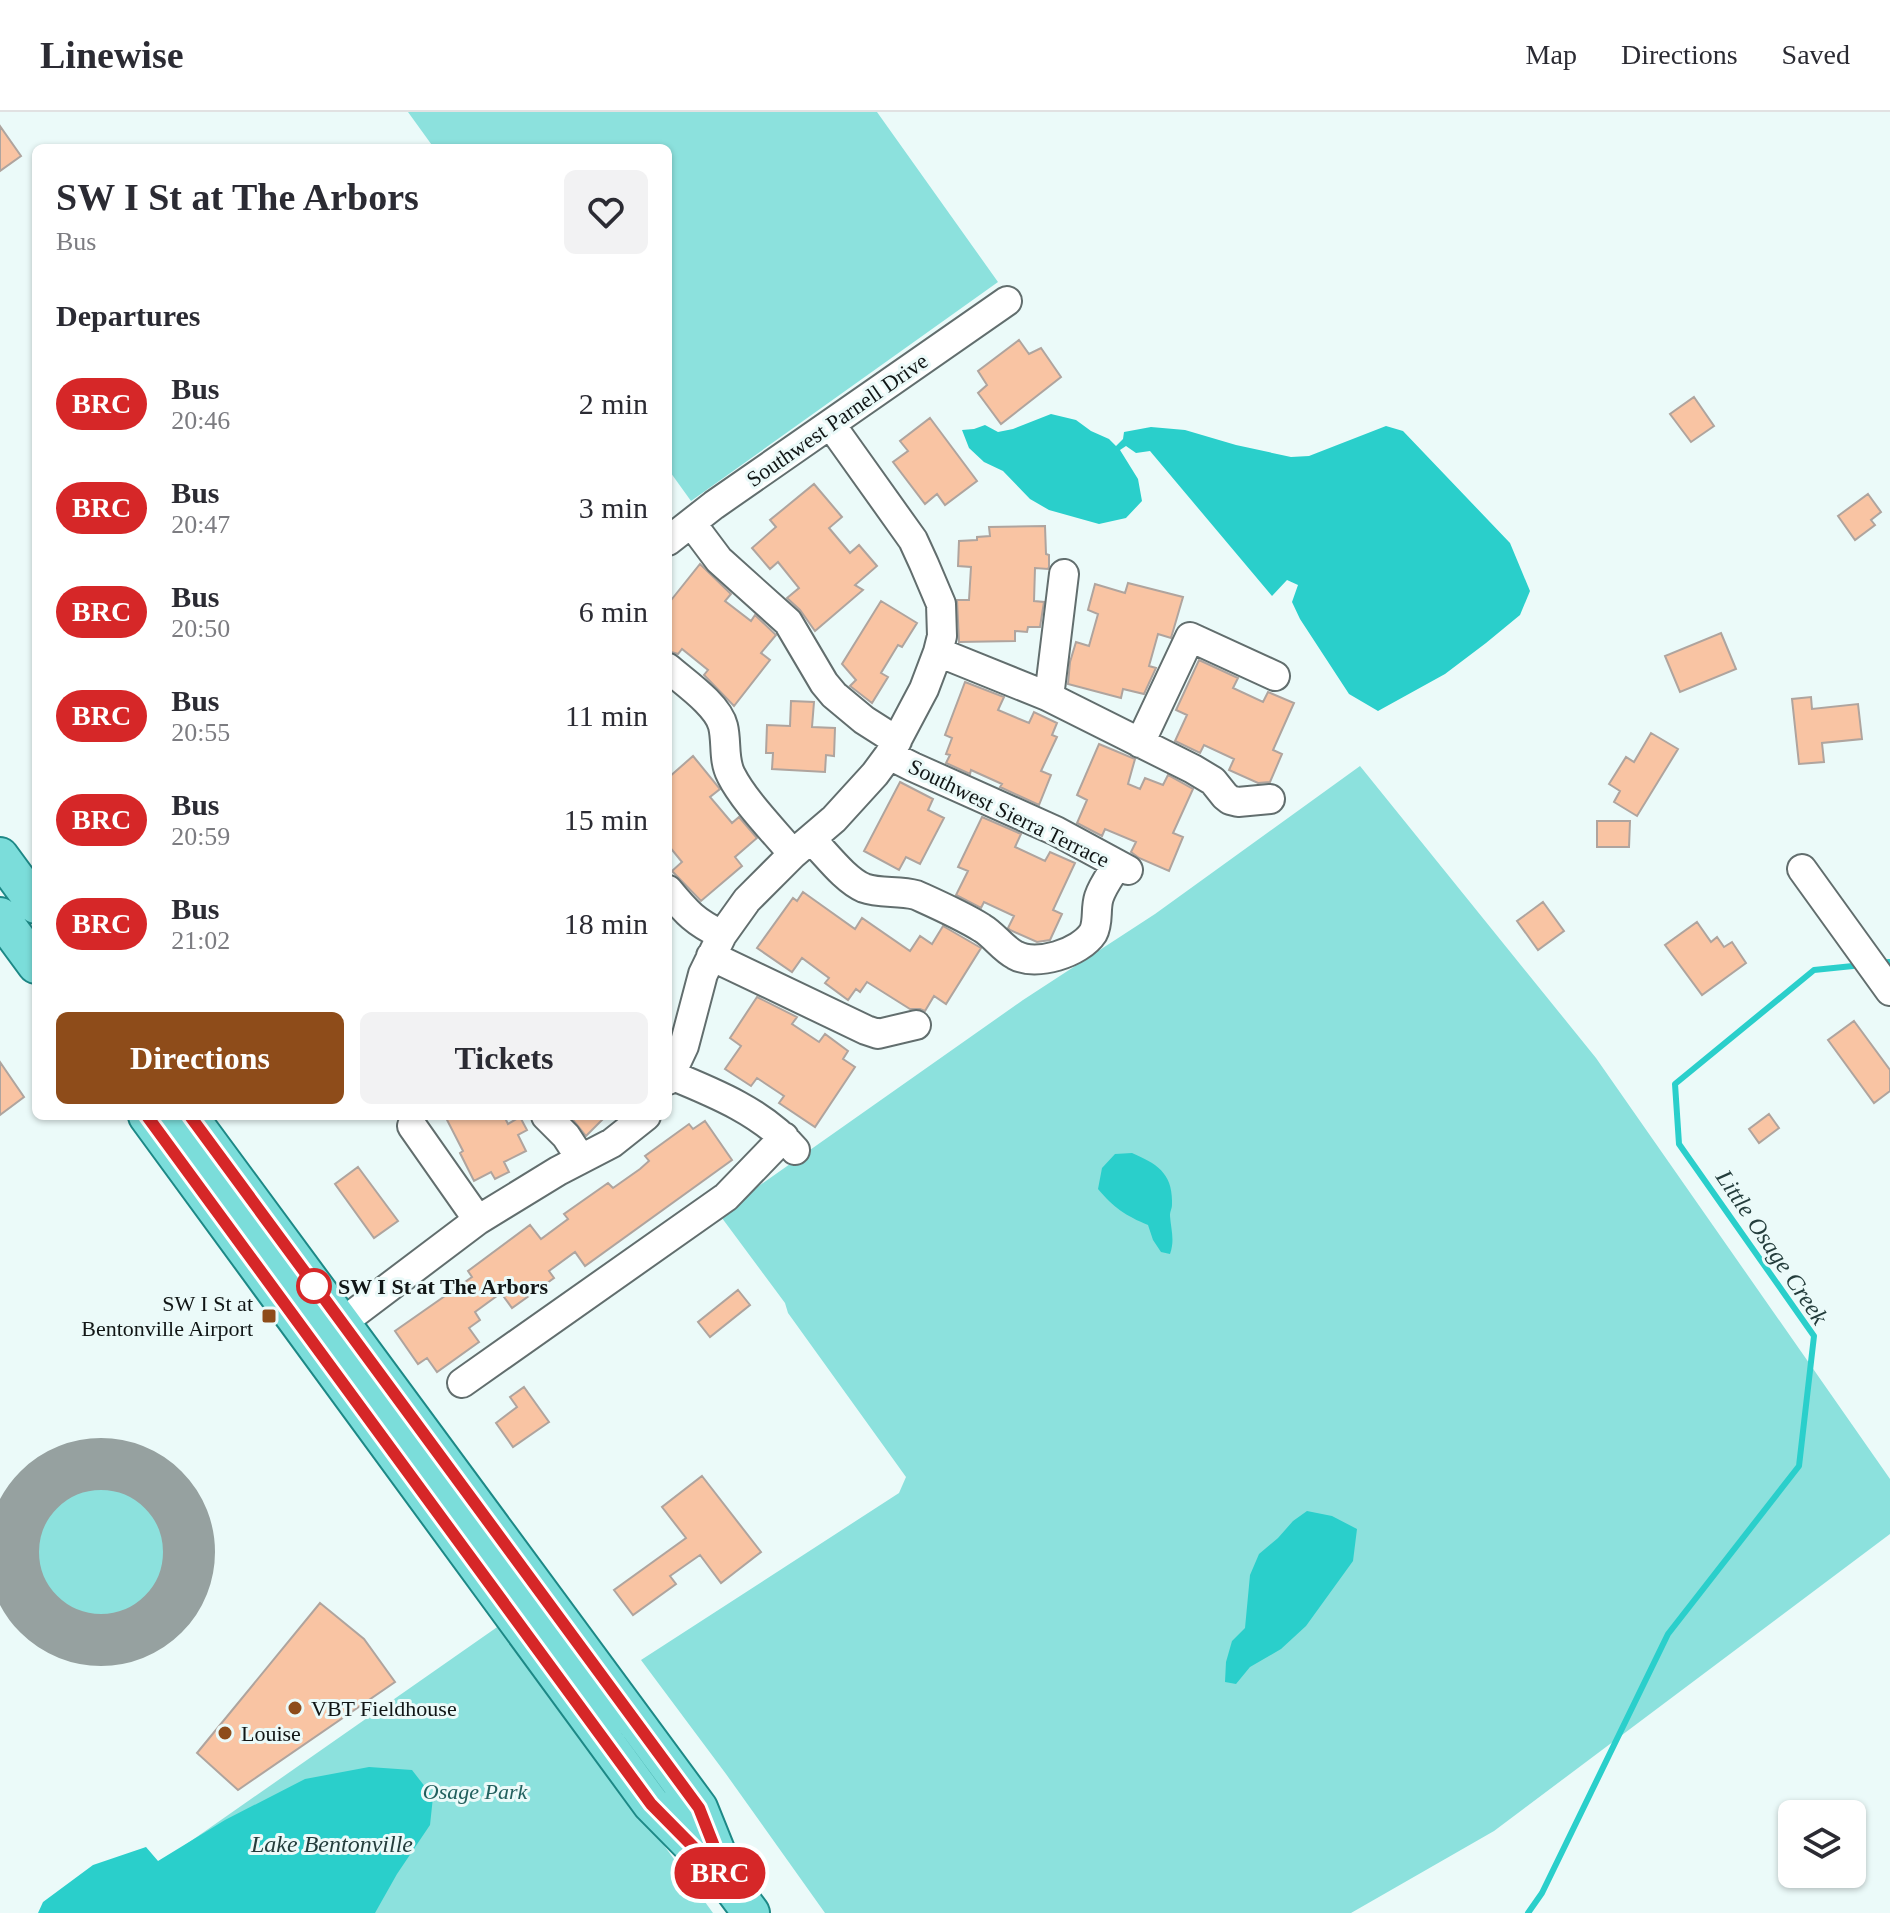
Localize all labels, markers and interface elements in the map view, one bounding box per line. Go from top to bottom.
text: Linewise [40,34,184,76]
text: Map [1526,39,1577,70]
text: Directions [1621,39,1738,70]
text: Saved [1782,39,1850,70]
button: heart [564,170,648,254]
text: SW I St at The Arbors [56,176,419,218]
text: Bus [56,227,96,256]
text: Departures [56,299,200,332]
street label: Southwest Parnell Drive [742,348,932,492]
text: Bus [171,372,220,405]
text: 2 min [579,387,648,420]
text: BRC [72,388,131,419]
text: 20:46 [171,406,230,435]
text: Bus [171,476,220,509]
text: 3 min [579,491,648,524]
text: BRC [72,492,131,523]
text: 20:47 [171,510,230,539]
text: Bus [171,580,220,613]
text: 6 min [579,595,648,628]
text: BRC [72,596,131,627]
text: 20:50 [171,614,230,643]
text: Bus [171,684,220,717]
text: 11 min [565,699,648,732]
text: BRC [72,700,131,731]
text: 20:55 [171,718,230,747]
street label: Southwest Sierra Terrace [904,753,1114,873]
text: Bus [171,788,220,821]
text: 15 min [564,803,648,836]
text: BRC [72,804,131,835]
text: 20:59 [171,822,230,851]
text: Bus [171,892,220,925]
text: 18 min [564,907,648,940]
text: BRC [72,908,131,939]
text: 21:02 [171,926,230,955]
button: Directions [56,1012,344,1104]
button: Tickets [360,1012,648,1104]
water label: Little Osage Creek [1710,1164,1833,1329]
marker: SW I St at The Arbors [297,1269,331,1303]
place label: SW I St at The Arbors [338,1274,549,1299]
place label: SW I St at Bentonville Airport [81,1291,253,1341]
marker: SW I St at Bentonville Airport [260,1307,278,1325]
place label: VBT Fieldhouse [311,1696,457,1721]
marker: VBT Fieldhouse [286,1699,304,1717]
place label: Louise [241,1721,301,1746]
marker: Louise [216,1724,234,1742]
park label: Osage Park [423,1779,528,1804]
map controls [1778,1800,1866,1888]
button: layers [1778,1800,1866,1888]
water label: Lake Bentonville [250,1831,413,1857]
line badge: BRC [674,1847,766,1899]
text: BRC [690,1857,750,1888]

